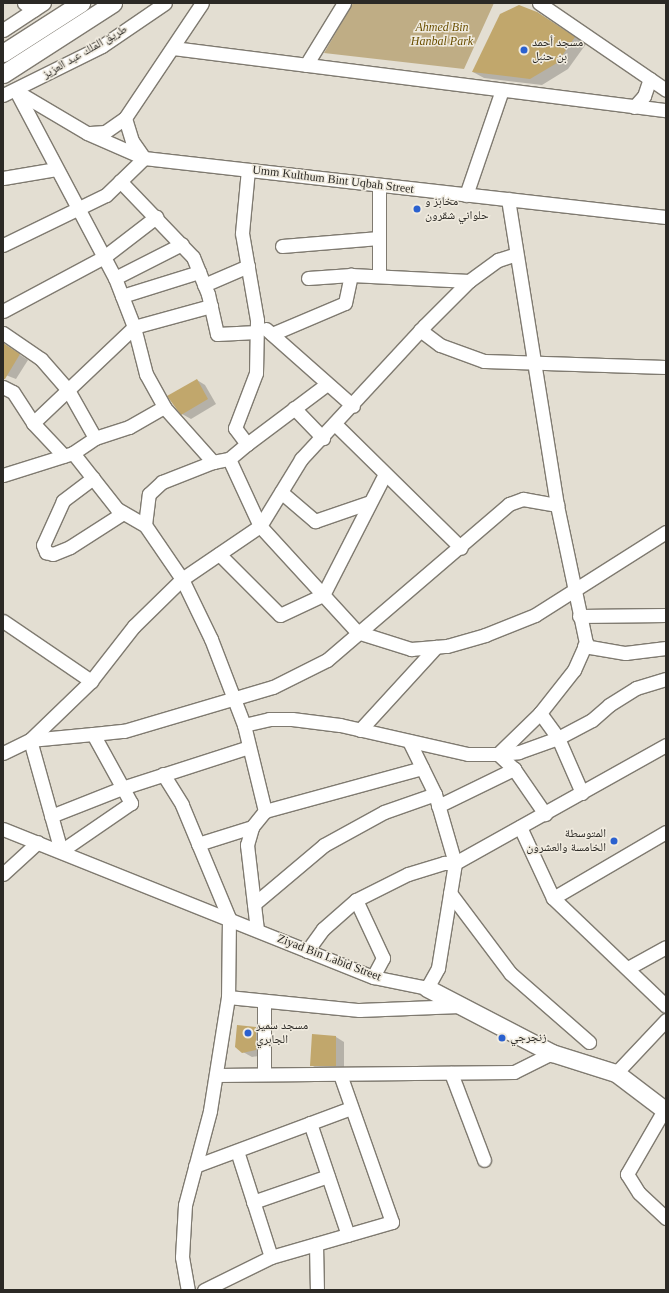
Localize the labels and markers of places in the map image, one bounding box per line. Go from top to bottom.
place label: مسجد أحمد بن حنبل [532,36,583,64]
marker: مسجد أحمد بن حنبل [519,45,529,55]
place label: مخابز و حلواني شقرون [425,195,489,223]
marker: مخابز و حلواني شقرون [412,204,422,214]
place label: المتوسطة الخامسة والعشرون [526,827,606,855]
marker: المتوسطة الخامسة والعشرون [609,836,619,846]
place label: مسجد سمير الجابري [256,1019,308,1047]
marker: مسجد سمير الجابري [243,1028,253,1038]
place label: زنجرجي [510,1031,547,1045]
marker: زنجرجي [497,1033,507,1043]

